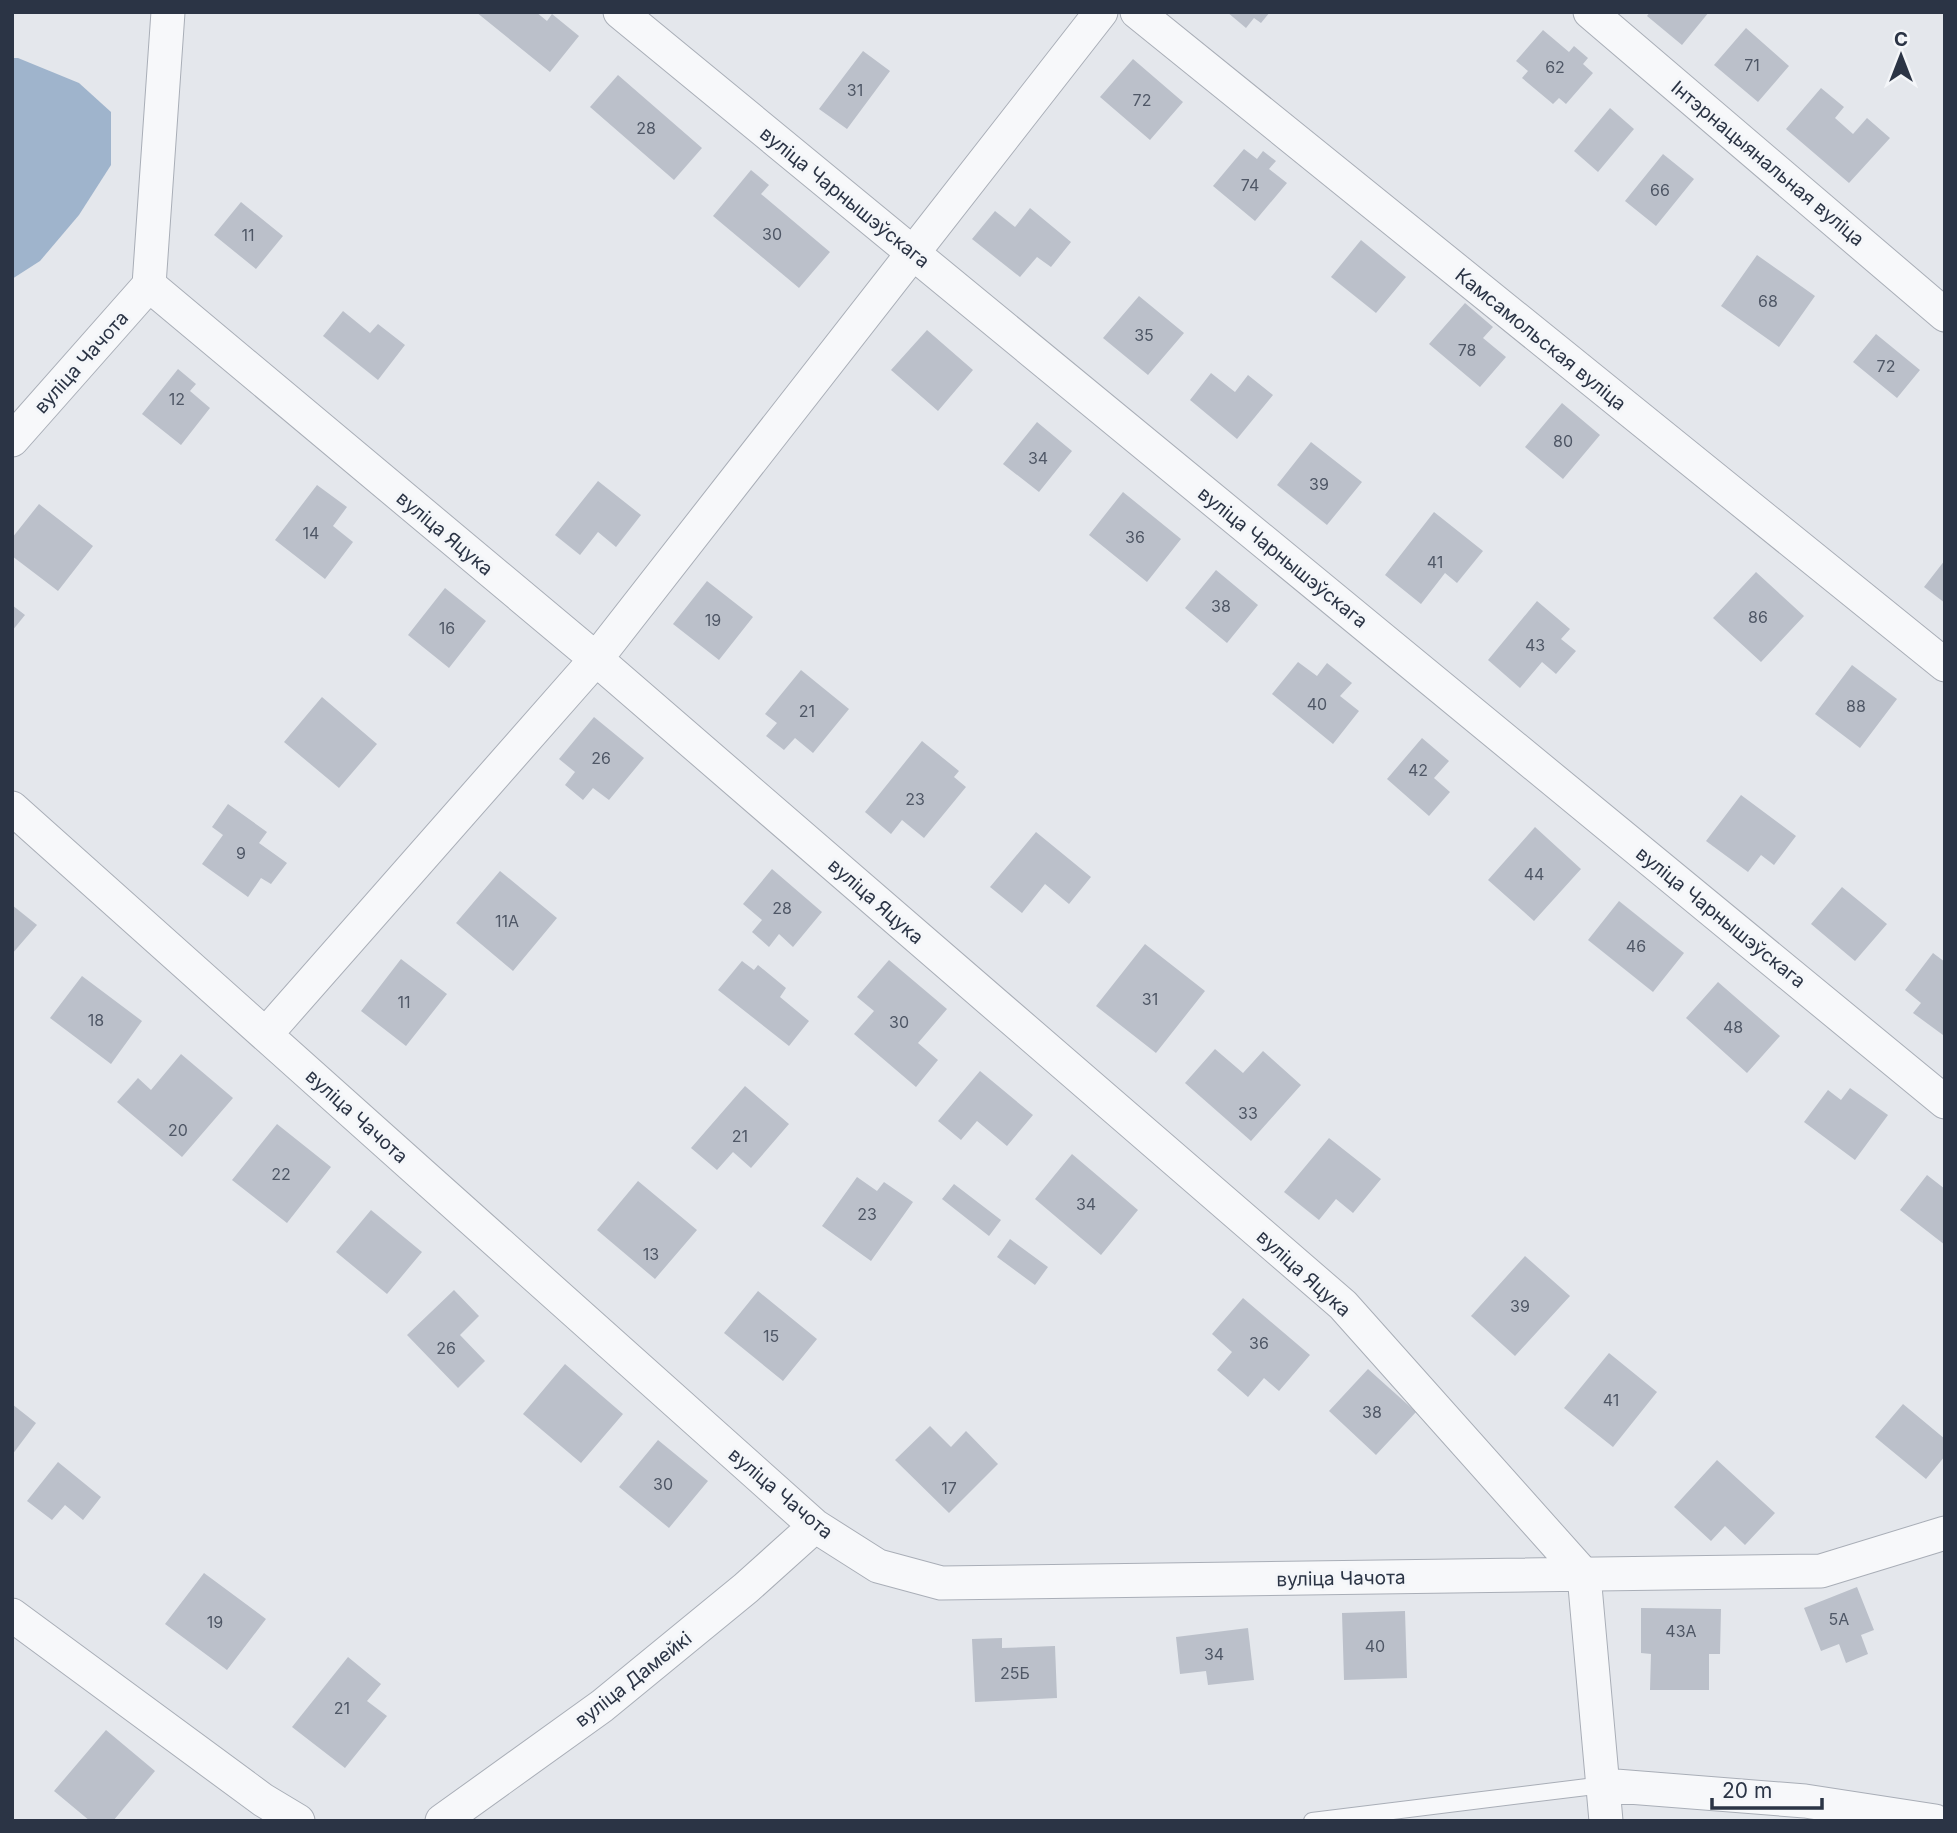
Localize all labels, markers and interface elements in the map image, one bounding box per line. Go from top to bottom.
north arrow [1866,21,1936,91]
text: С [1894,28,1908,51]
house number: 71 [1744,55,1760,75]
house number: 62 [1545,57,1565,77]
street label: Інтэрнацыянальная вуліца [1667,76,1869,251]
house number: 31 [847,80,863,100]
house number: 72 [1133,90,1151,110]
house number: 28 [636,118,656,138]
street label: вуліца Чарнышэўскага [755,122,934,273]
house number: 74 [1241,175,1259,195]
house number: 66 [1650,180,1670,200]
house number: 30 [762,224,782,244]
house number: 11 [241,225,255,245]
street label: Камсамольская вуліца [1451,263,1631,415]
house number: 68 [1758,291,1778,311]
street label: вуліца Чачота [30,307,133,418]
house number: 35 [1134,325,1154,345]
house number: 78 [1458,340,1476,360]
house number: 72 [1877,356,1895,376]
house number: 12 [169,389,185,409]
house number: 80 [1553,431,1573,451]
house number: 34 [1028,448,1048,468]
house number: 39 [1309,474,1329,494]
street label: вуліца Чарнышэўскага [1193,482,1372,633]
street label: вуліца Яцука [392,486,498,580]
house number: 14 [303,523,319,543]
house number: 36 [1125,527,1145,547]
house number: 41 [1427,552,1443,572]
house number: 38 [1211,596,1231,616]
house number: 86 [1748,607,1768,627]
house number: 19 [705,610,721,630]
house number: 16 [439,618,455,638]
house number: 43 [1525,635,1545,655]
house number: 40 [1307,694,1327,714]
house number: 88 [1846,696,1866,716]
house number: 21 [799,701,815,721]
house number: 26 [591,748,611,768]
house number: 42 [1408,760,1428,780]
house number: 23 [905,789,925,809]
street label: вуліца Чарнышэўскага [1631,842,1810,993]
house number: 9 [236,843,246,863]
street label: вуліца Яцука [823,854,928,949]
house number: 44 [1524,864,1544,884]
house number: 28 [772,898,792,918]
house number: 11А [495,911,519,931]
house number: 46 [1626,936,1646,956]
house number: 31 [1142,989,1158,1009]
house number: 11 [397,992,411,1012]
house number: 18 [88,1010,104,1030]
house number: 30 [889,1012,909,1032]
house number: 48 [1723,1017,1743,1037]
street label: вуліца Чачота [301,1065,412,1168]
house number: 33 [1238,1103,1258,1123]
house number: 20 [168,1120,188,1140]
house number: 21 [732,1126,748,1146]
house number: 22 [271,1164,291,1184]
house number: 34 [1076,1194,1096,1214]
house number: 23 [857,1204,877,1224]
street label: вуліца Яцука [1252,1225,1355,1322]
house number: 13 [643,1244,659,1264]
house number: 39 [1510,1296,1530,1316]
house number: 15 [763,1326,779,1346]
house number: 36 [1249,1333,1269,1353]
house number: 26 [436,1338,456,1358]
house number: 41 [1603,1390,1619,1410]
house number: 38 [1362,1402,1382,1422]
street label: вуліца Чачота [724,1443,838,1544]
house number: 30 [653,1474,673,1494]
house number: 17 [941,1478,957,1498]
street label: вуліца Чачота [1276,1566,1406,1591]
house number: 5А [1829,1609,1849,1629]
house number: 19 [207,1612,223,1632]
house number: 43А [1665,1621,1697,1641]
street label: вуліца Дамейкі [570,1627,696,1732]
house number: 40 [1365,1636,1385,1656]
house number: 34 [1204,1644,1224,1664]
house number: 25Б [1000,1663,1030,1683]
house number: 21 [334,1698,350,1718]
scale bar [1712,1766,1822,1810]
text: 20 m [1722,1778,1772,1803]

